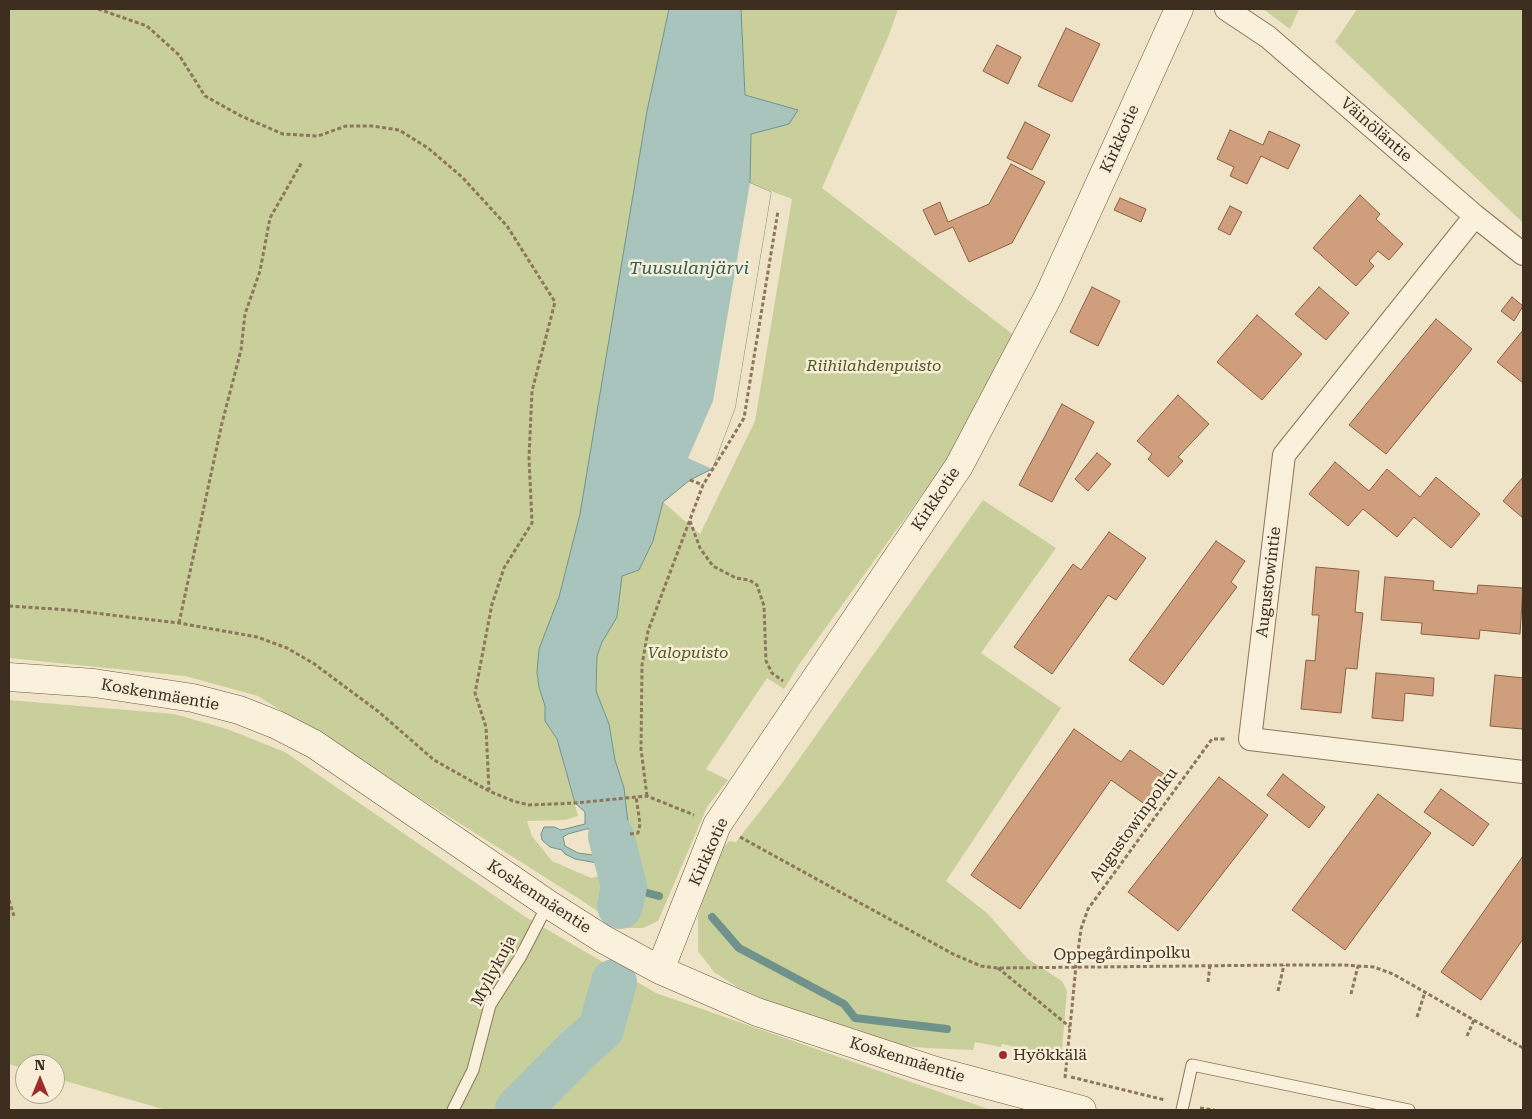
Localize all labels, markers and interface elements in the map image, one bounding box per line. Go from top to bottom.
street label: Väinöläntie [1336,94,1416,166]
street label: Kirkkotie [1097,102,1143,176]
water label: Tuusulanjärvi [629,258,749,280]
park label: Riihilahdenpuisto [807,356,941,376]
street label: Kirkkotie [908,464,964,534]
street label: Augustowintie [1253,525,1285,639]
park label: Valopuisto [648,643,728,663]
street label: Koskenmäentie [99,675,221,715]
street label: Augustowinpolku [1086,764,1182,886]
street label: Kirkkotie [686,815,732,889]
street label: Koskenmäentie [484,856,594,938]
street label: Myllykuja [467,932,521,1010]
street label: Oppegårdinpolku [1053,943,1191,965]
street label: Koskenmäentie [847,1033,967,1087]
place label: Hyökkälä [1013,1045,1087,1065]
marker: Hyökkälä [997,1049,1009,1061]
north arrow [15,1054,65,1104]
text: N [35,1057,45,1073]

